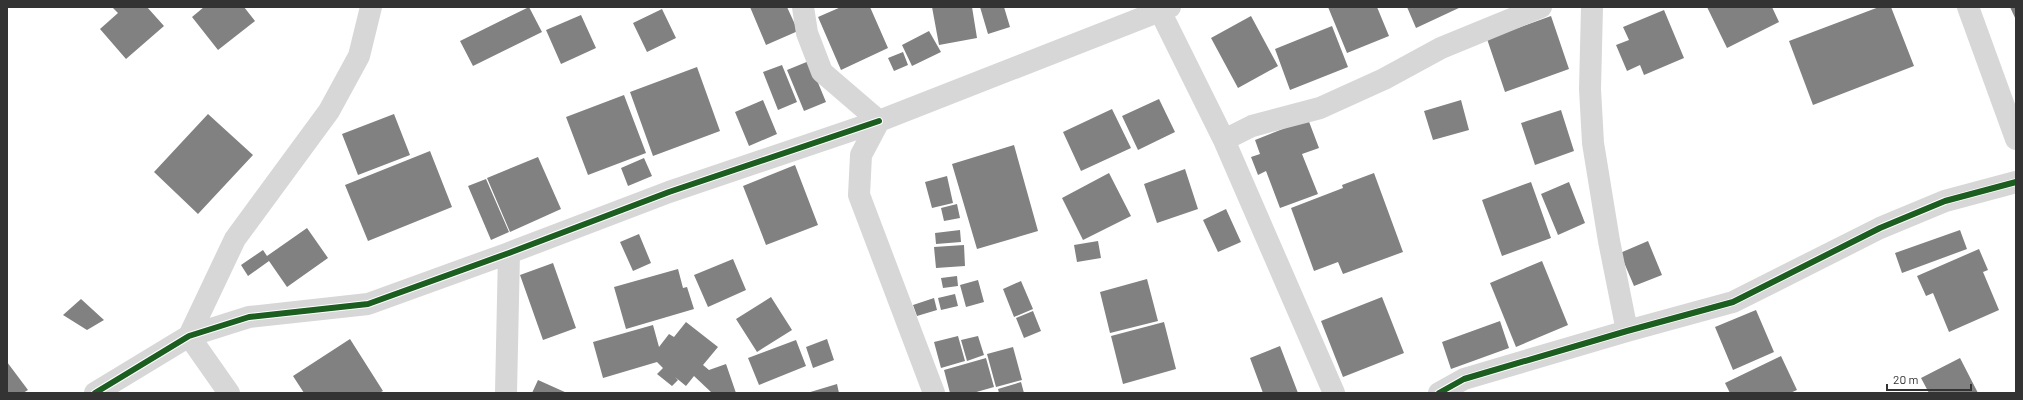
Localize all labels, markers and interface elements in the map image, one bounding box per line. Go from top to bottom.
scale bar [1887,366,1971,392]
text: 20 m [1893,372,1919,386]

